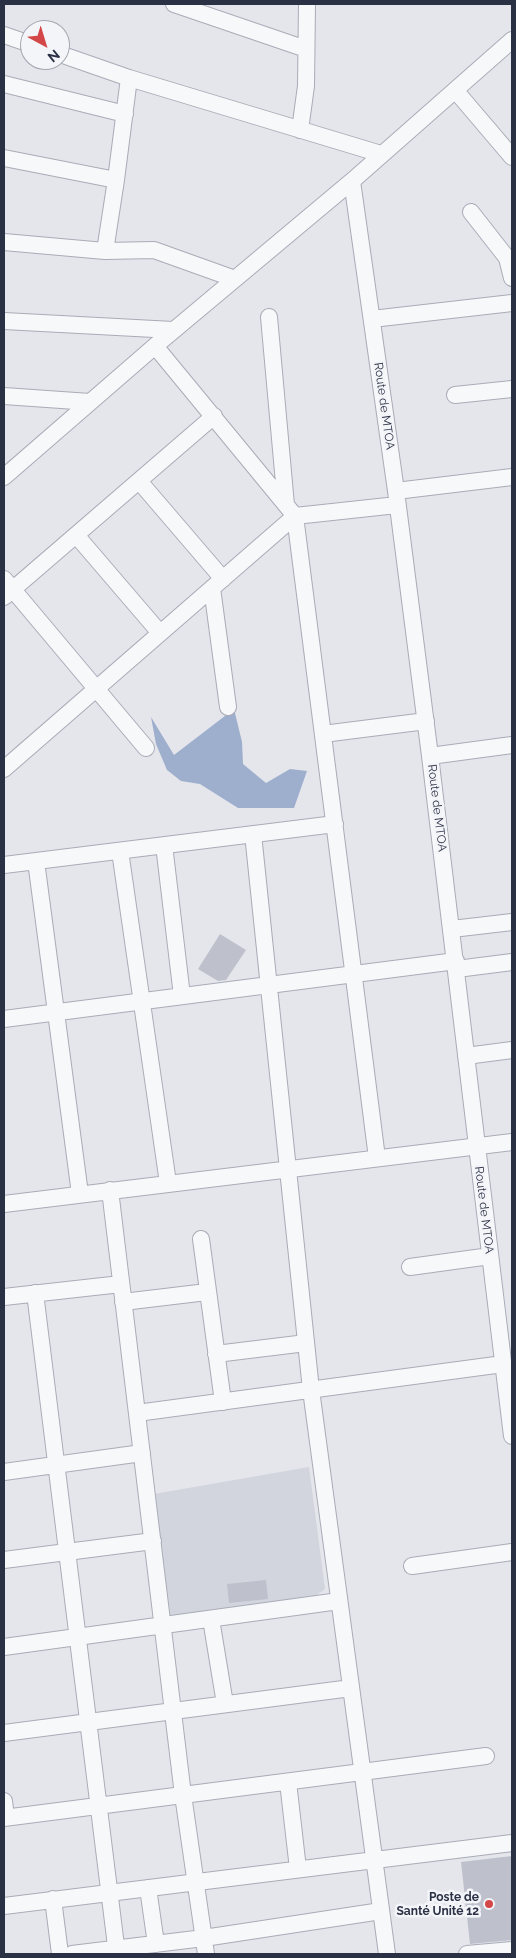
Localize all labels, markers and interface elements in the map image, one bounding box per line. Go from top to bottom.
north arrow [20,20,70,70]
text: N [45,46,63,65]
street label: Route de MTOA [371,361,397,451]
street label: Route de MTOA [425,764,449,852]
street label: Route de MTOA [472,1166,496,1254]
place label: Poste de Santé Unité 12 [396,1890,479,1918]
marker: Poste de Santé Unité 12 [483,1898,495,1910]

